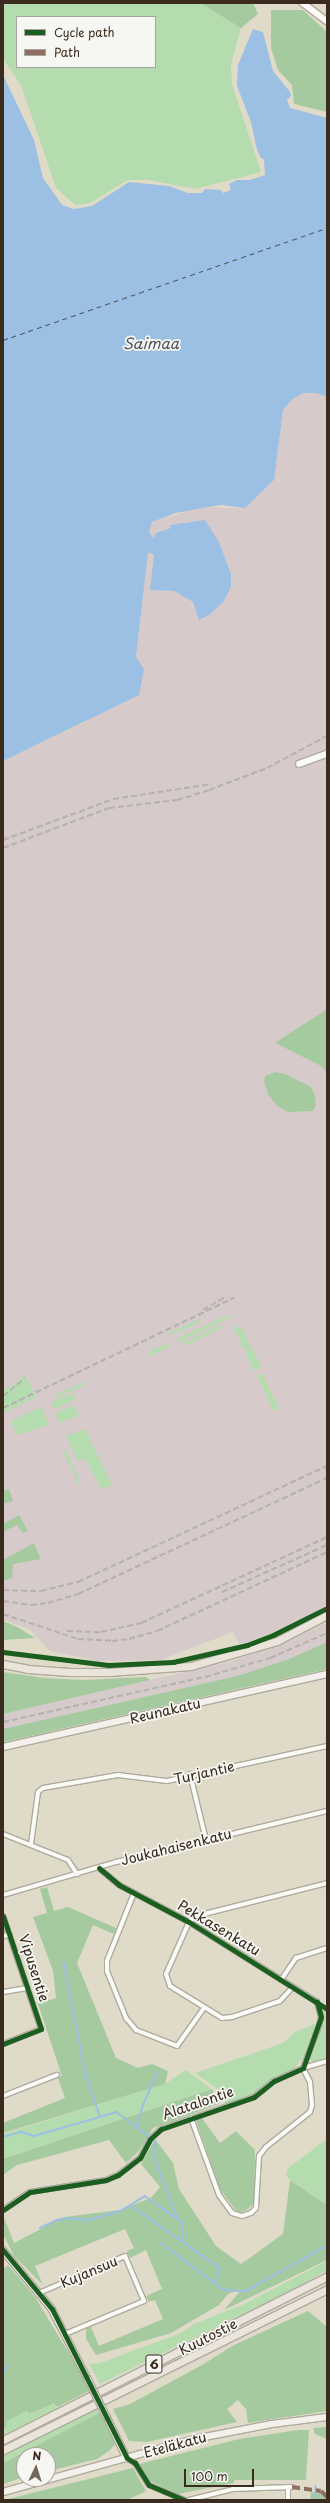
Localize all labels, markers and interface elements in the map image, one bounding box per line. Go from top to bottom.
legend [16,16,156,68]
text: Cycle path [54,23,115,41]
text: Path [54,43,80,61]
water label: Saimaa [123,334,179,352]
street label: Reunakatu [128,1695,202,1727]
street label: Turjantie [172,1758,236,1788]
street label: Joukahaisenkatu [119,1825,233,1869]
street label: Pekkasenkatu [175,1897,263,1959]
street label: Vipusentie [15,1932,53,2004]
street label: Alatalontie [160,2083,236,2123]
street label: Kujansuu [58,2252,120,2292]
street label: Kuutostie [176,2315,240,2359]
road number: 6 [145,2353,163,2375]
street label: Eteläkatu [142,2429,208,2461]
north arrow [16,2447,56,2487]
text: N [32,2447,42,2464]
scale bar [186,2461,256,2487]
text: 100 m [191,2467,228,2485]

